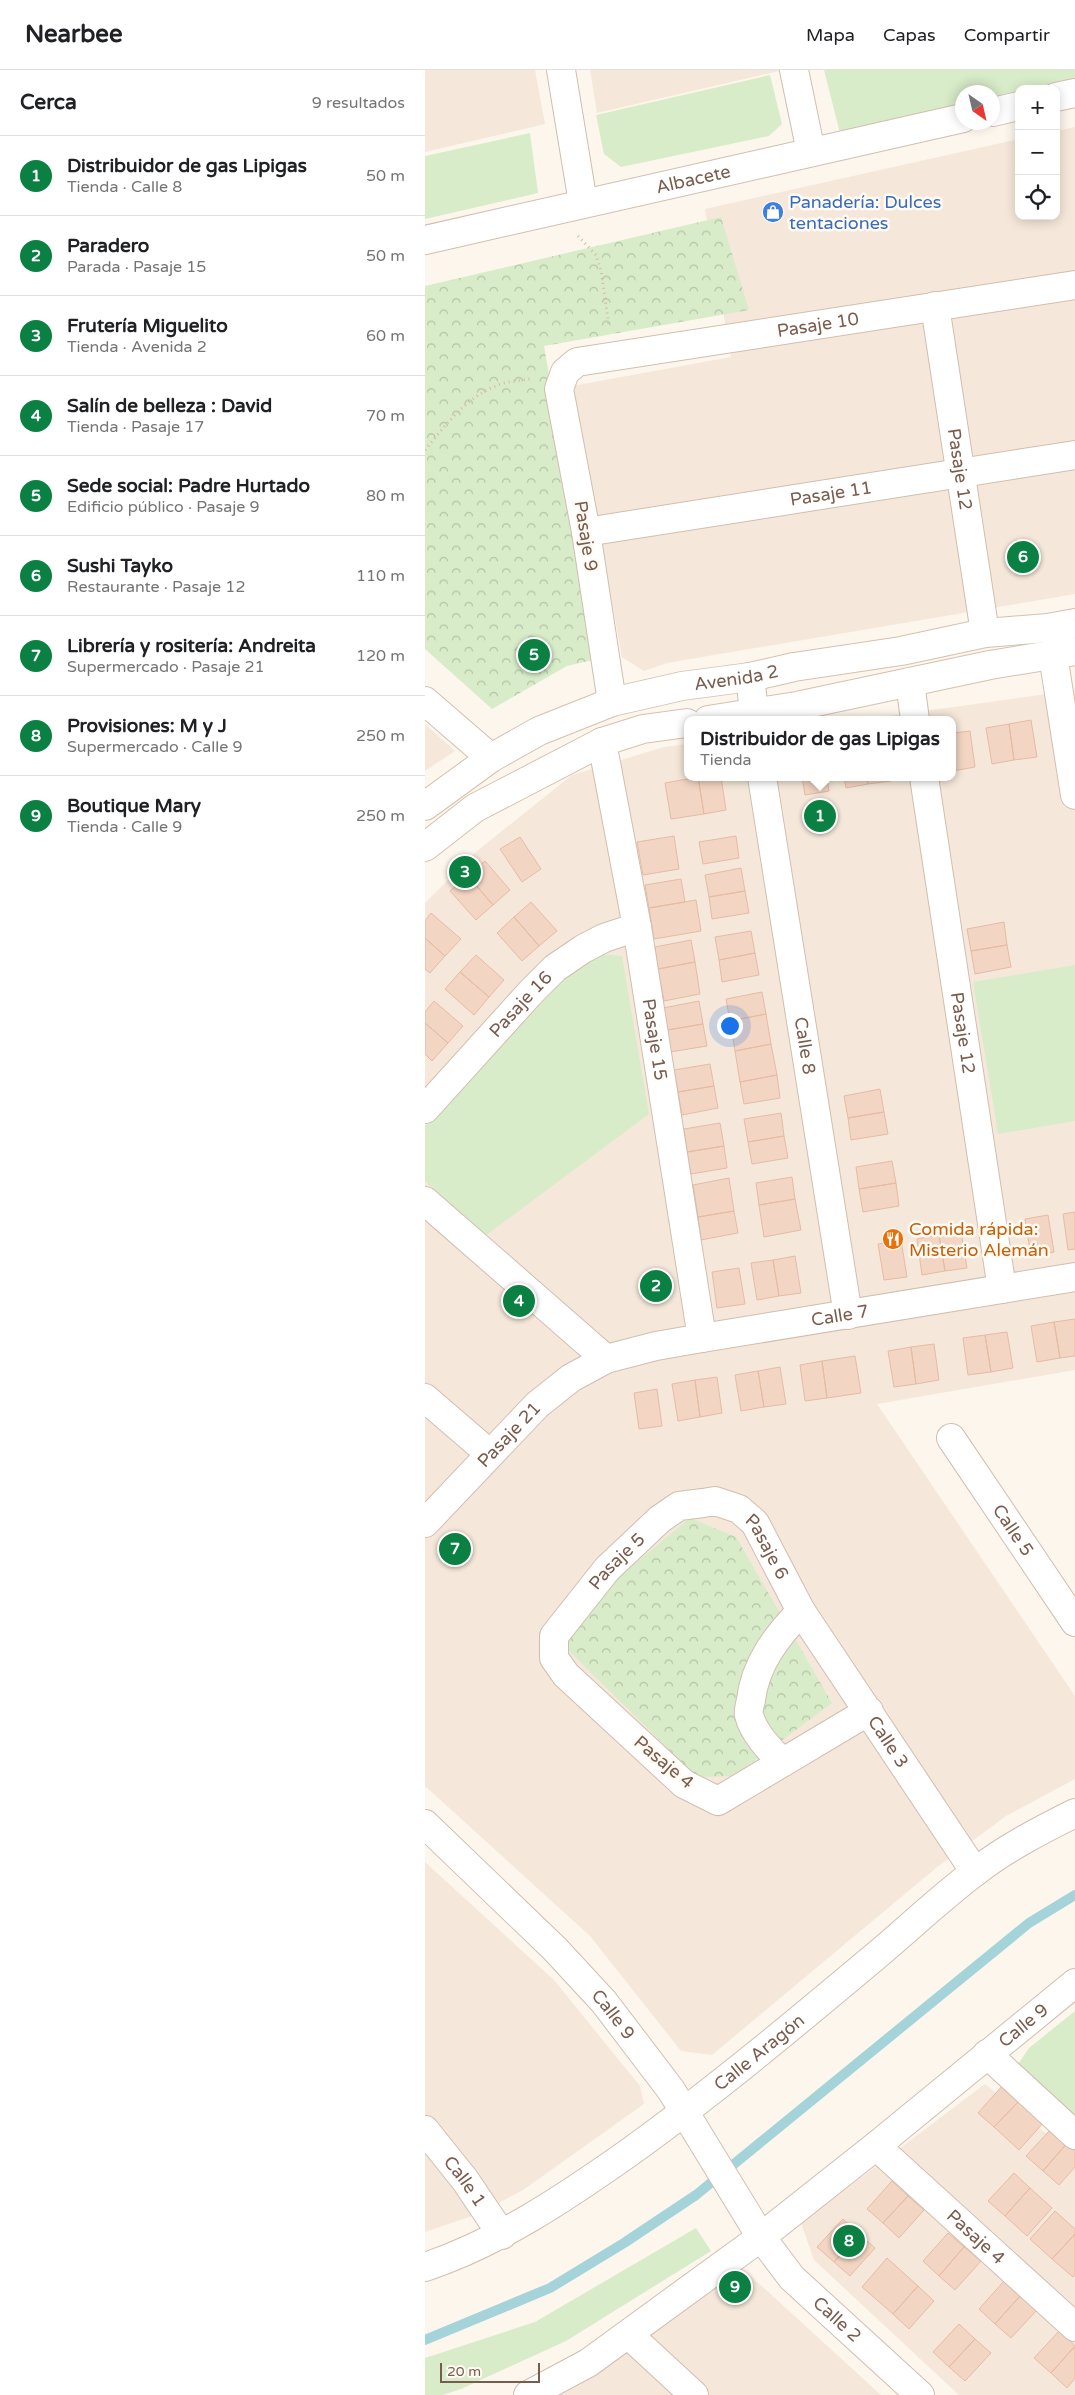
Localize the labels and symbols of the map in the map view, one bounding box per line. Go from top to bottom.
north arrow [955,85,1000,130]
street label: Albacete [654,160,733,198]
place label: Panadería: Dulces tentaciones [789,191,941,234]
shop icon: Panadería: Dulces tentaciones [761,200,785,224]
street label: Pasaje 10 [775,308,860,342]
street label: Pasaje 12 [943,427,977,512]
street label: Pasaje 11 [788,476,874,511]
street label: Pasaje 9 [570,499,602,573]
pin: 6 [1007,538,1039,576]
pin: 5 [518,636,550,674]
street label: Avenida 2 [693,660,781,695]
pin: 1 [804,797,836,835]
pin: 3 [449,853,481,891]
street label: Pasaje 16 [484,966,557,1042]
street label: Pasaje 12 [946,991,980,1076]
street label: Pasaje 15 [637,997,672,1082]
your location [717,1013,743,1039]
street label: Calle 8 [790,1015,820,1076]
place label: Comida rápida: Misterio Alemán [909,1218,1049,1261]
restaurant icon: Comida rápida: Misterio Alemán [881,1227,905,1251]
pin: 2 [640,1267,672,1305]
pin: 4 [503,1282,535,1320]
street label: Calle 7 [810,1300,870,1331]
street label: Pasaje 21 [473,1397,545,1472]
street label: Calle 5 [988,1500,1038,1560]
street label: Pasaje 6 [741,1509,794,1583]
street label: Pasaje 5 [584,1528,649,1594]
pin: 7 [439,1530,471,1568]
street label: Calle 3 [863,1712,913,1772]
street label: Pasaje 4 [630,1731,698,1793]
street label: Calle 9 [587,1985,640,2044]
street label: Calle 9 [994,1999,1053,2052]
street label: Calle Aragón [709,2009,809,2095]
street label: Calle 1 [439,2151,491,2211]
street label: Pasaje 4 [942,2205,1010,2269]
pin: 8 [833,2222,865,2260]
pin: 9 [719,2268,751,2306]
street label: Calle 2 [808,2292,866,2347]
scale bar [440,2360,540,2383]

